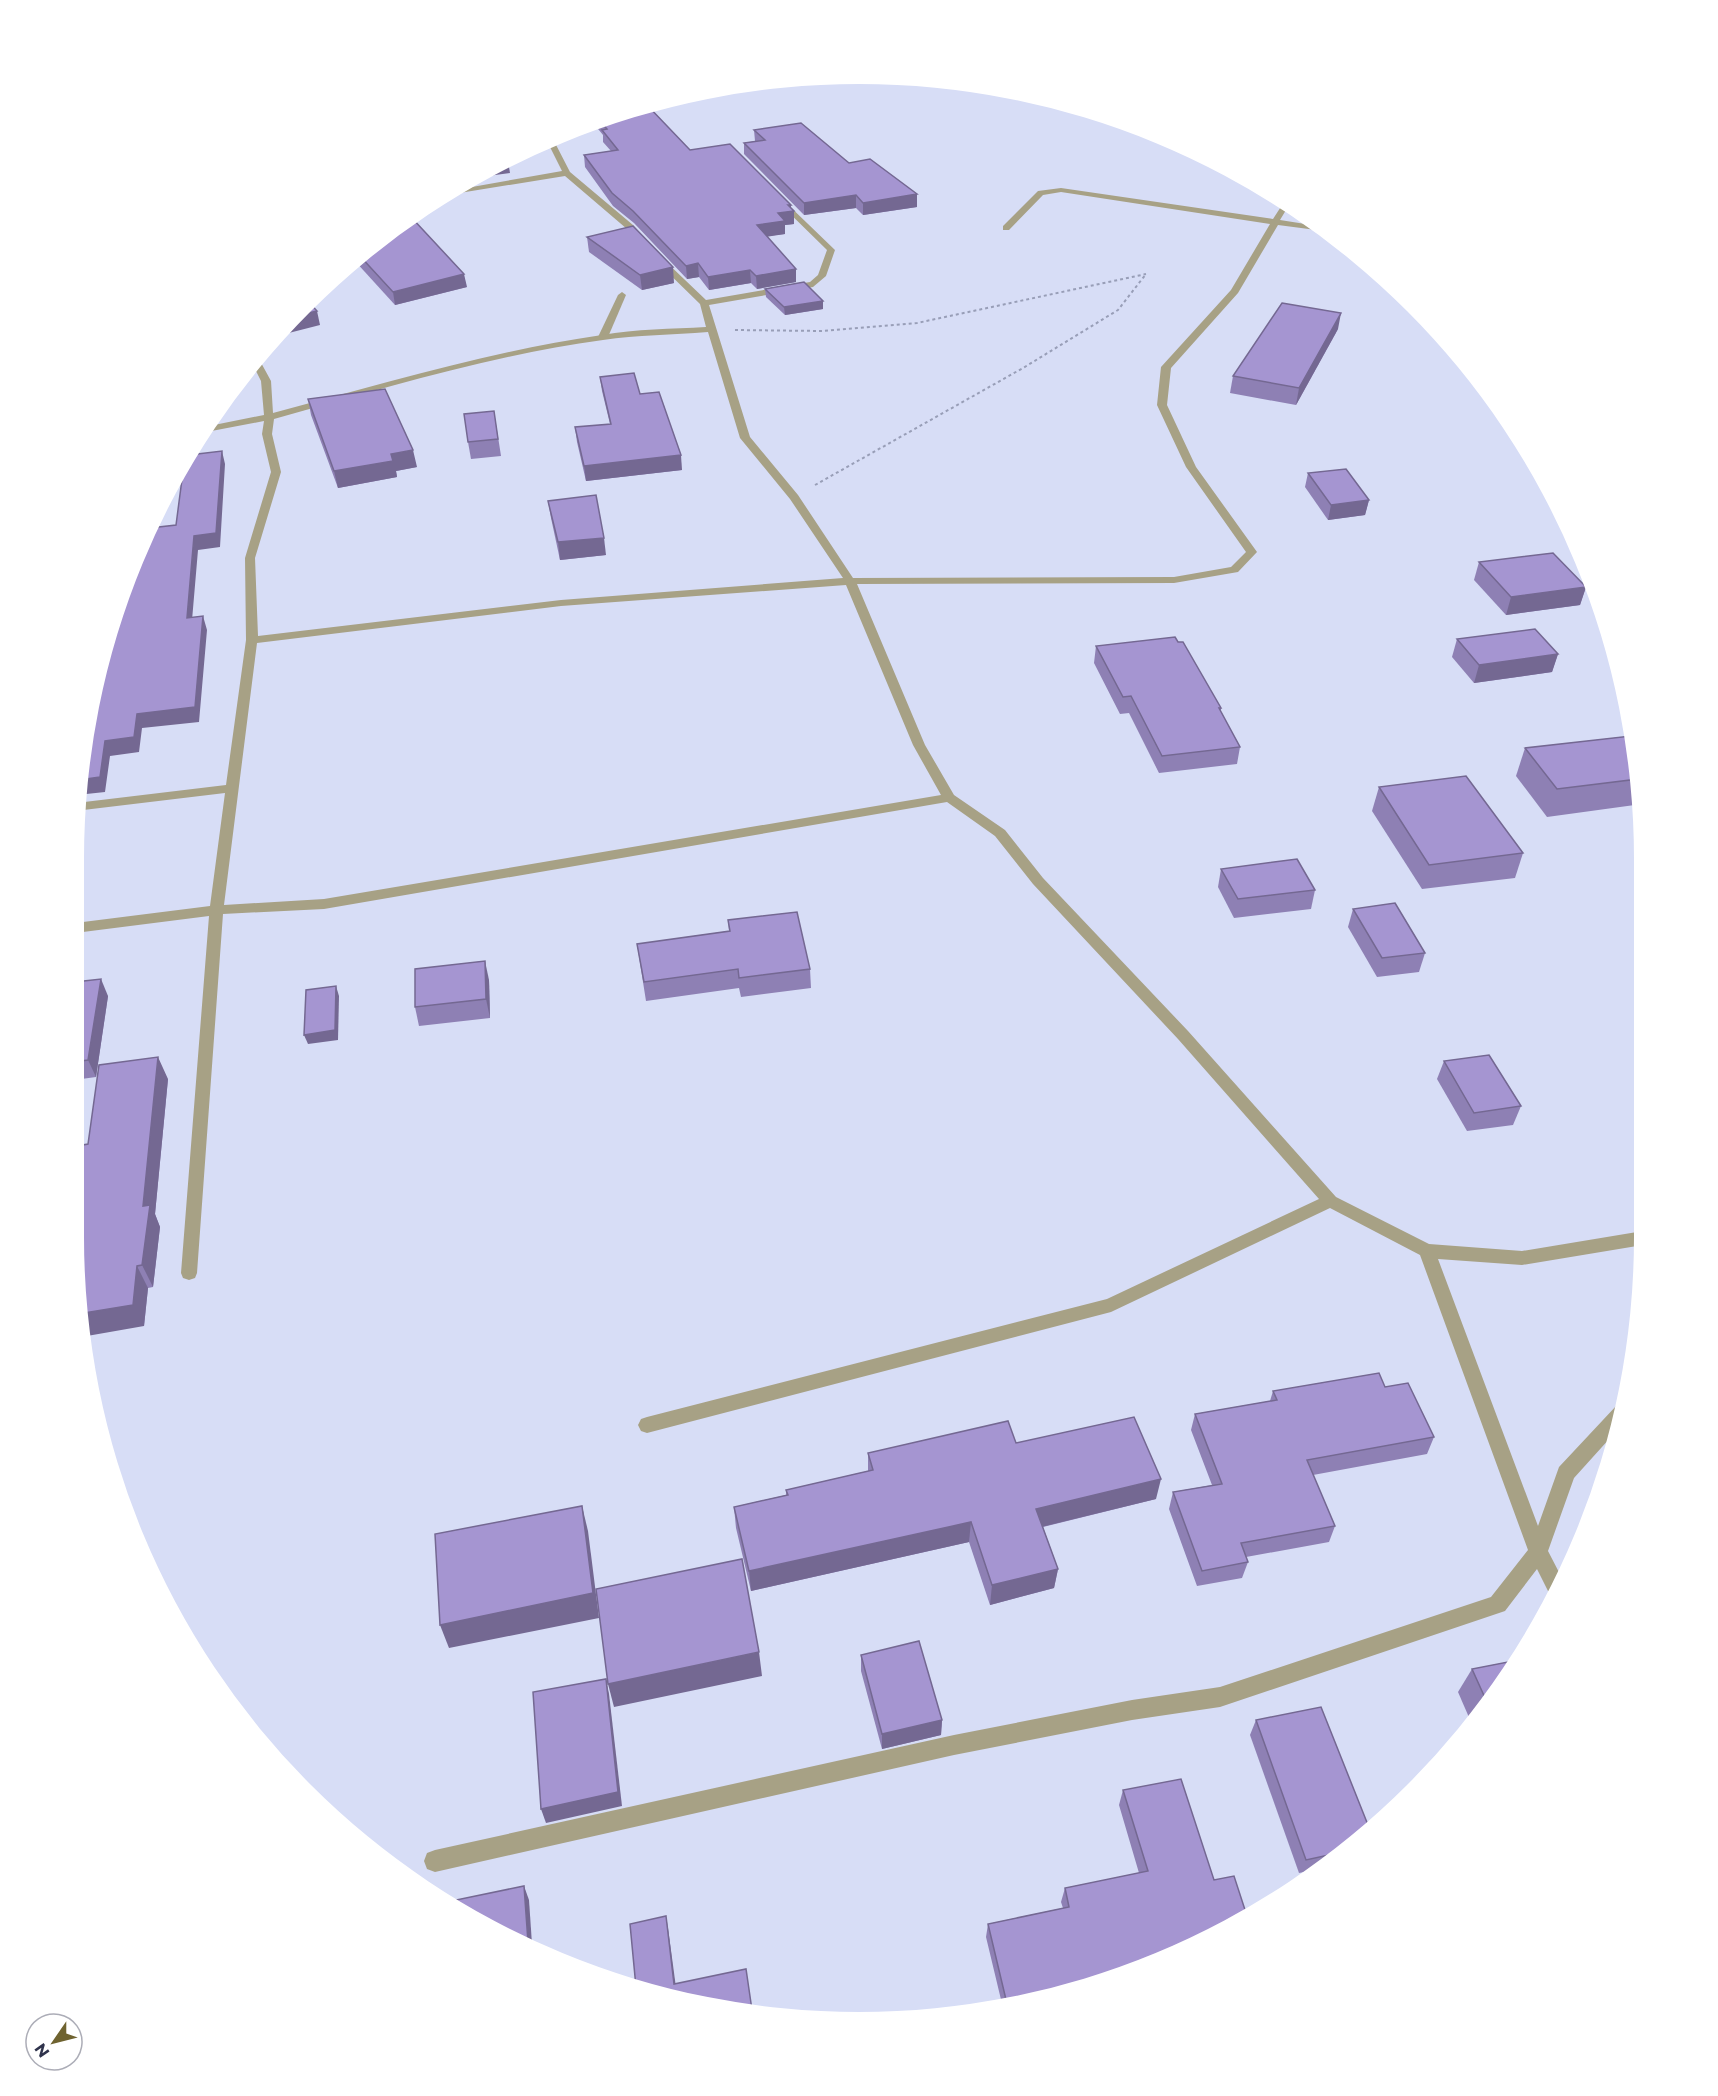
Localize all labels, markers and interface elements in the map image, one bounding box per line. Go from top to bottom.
north arrow [24,2012,84,2072]
text: N [31,2040,54,2061]

